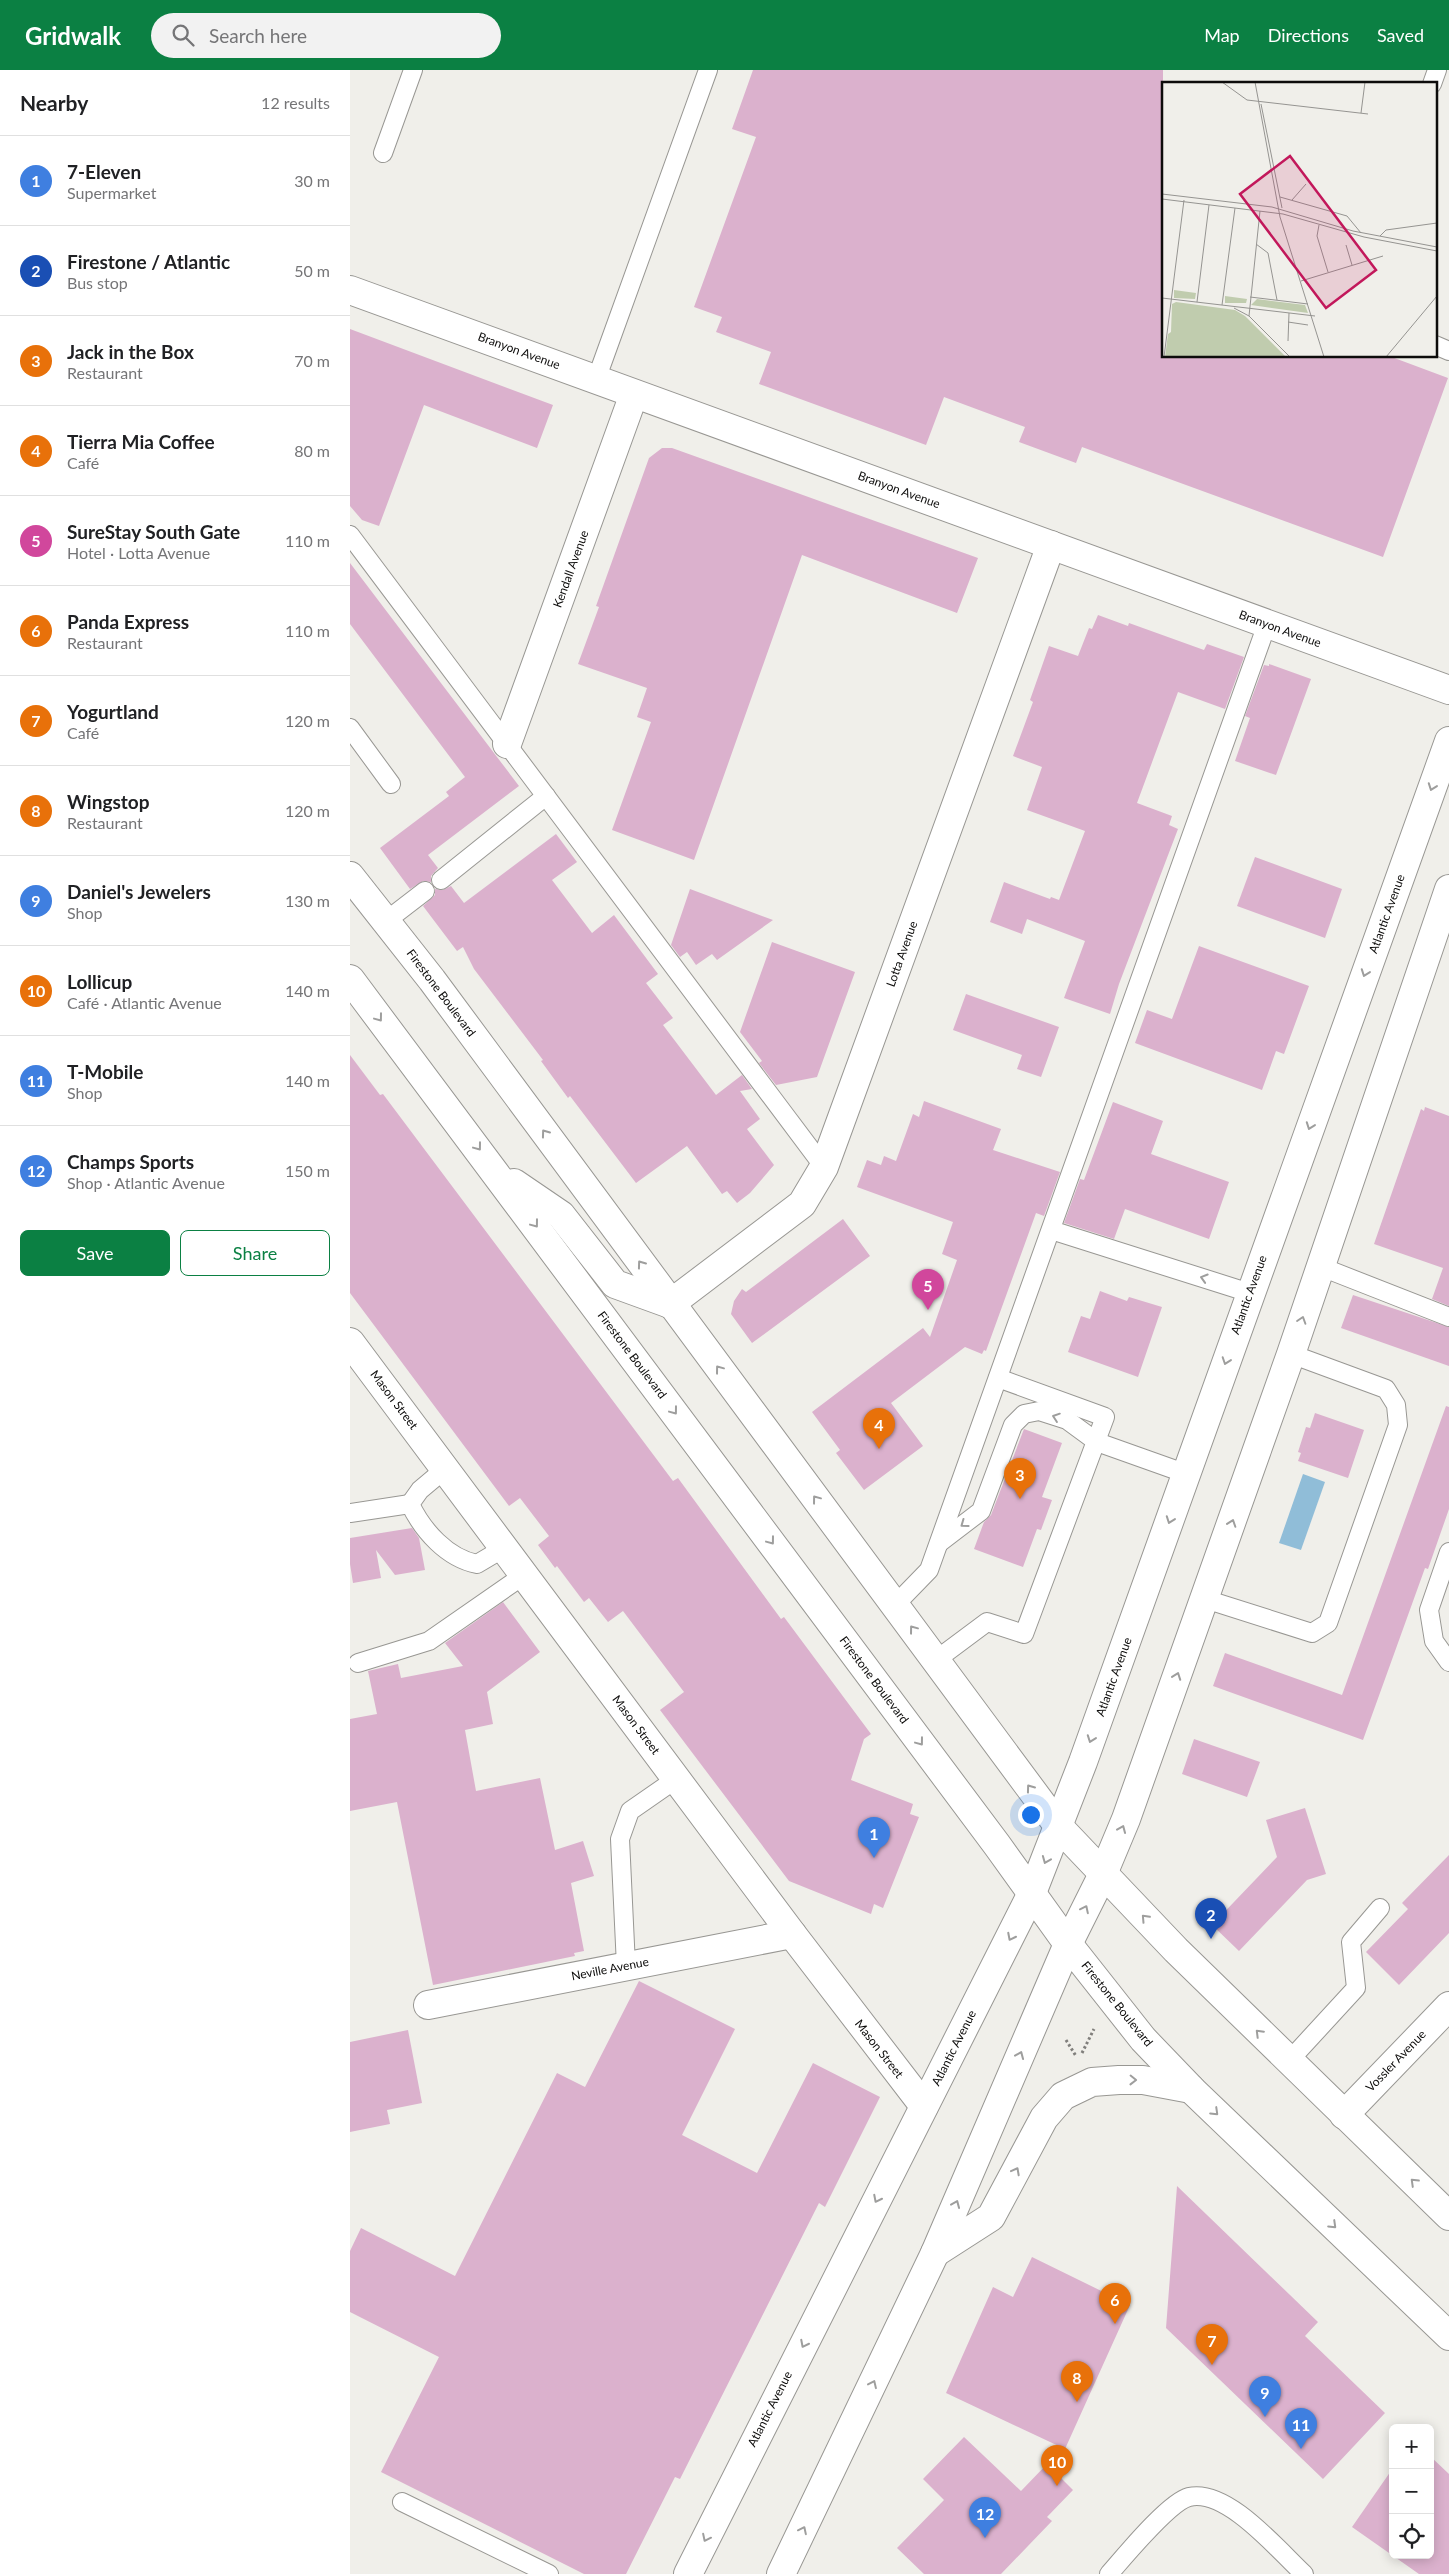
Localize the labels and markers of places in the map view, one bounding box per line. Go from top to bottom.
pin: 5 [912,1269,944,1310]
pin: 4 [863,1408,895,1449]
pin: 3 [1004,1458,1036,1499]
pin: 1 [858,1817,890,1858]
pin: 2 [1195,1898,1227,1939]
pin: 6 [1099,2283,1131,2324]
pin: 7 [1196,2324,1228,2365]
pin: 8 [1061,2361,1093,2402]
pin: 9 [1249,2376,1281,2417]
pin: 11 [1285,2408,1317,2449]
pin: 10 [1041,2445,1073,2486]
pin: 12 [969,2497,1001,2538]

